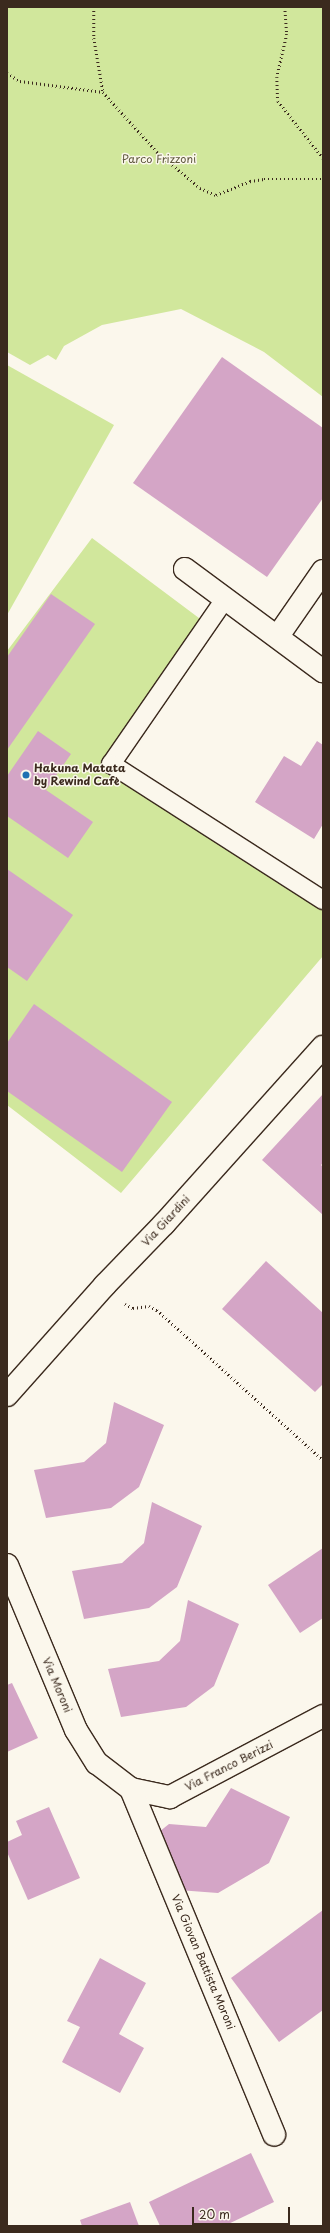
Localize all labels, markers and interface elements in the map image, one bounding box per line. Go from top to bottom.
park label: Parco Frizzoni [122,152,196,166]
place label: Hakuna Matata by Rewind Cafè [34,762,125,788]
marker: Hakuna Matata by Rewind Cafè [21,770,31,780]
street label: Via Giardini [139,1193,193,1249]
street label: Via Moroni [40,1656,74,1714]
street label: Via Franco Berizzi [183,1738,275,1794]
street label: Via Giovan Battista Moroni [168,1892,238,2032]
scale bar [194,2199,292,2225]
text: 20 m [199,2205,230,2223]

